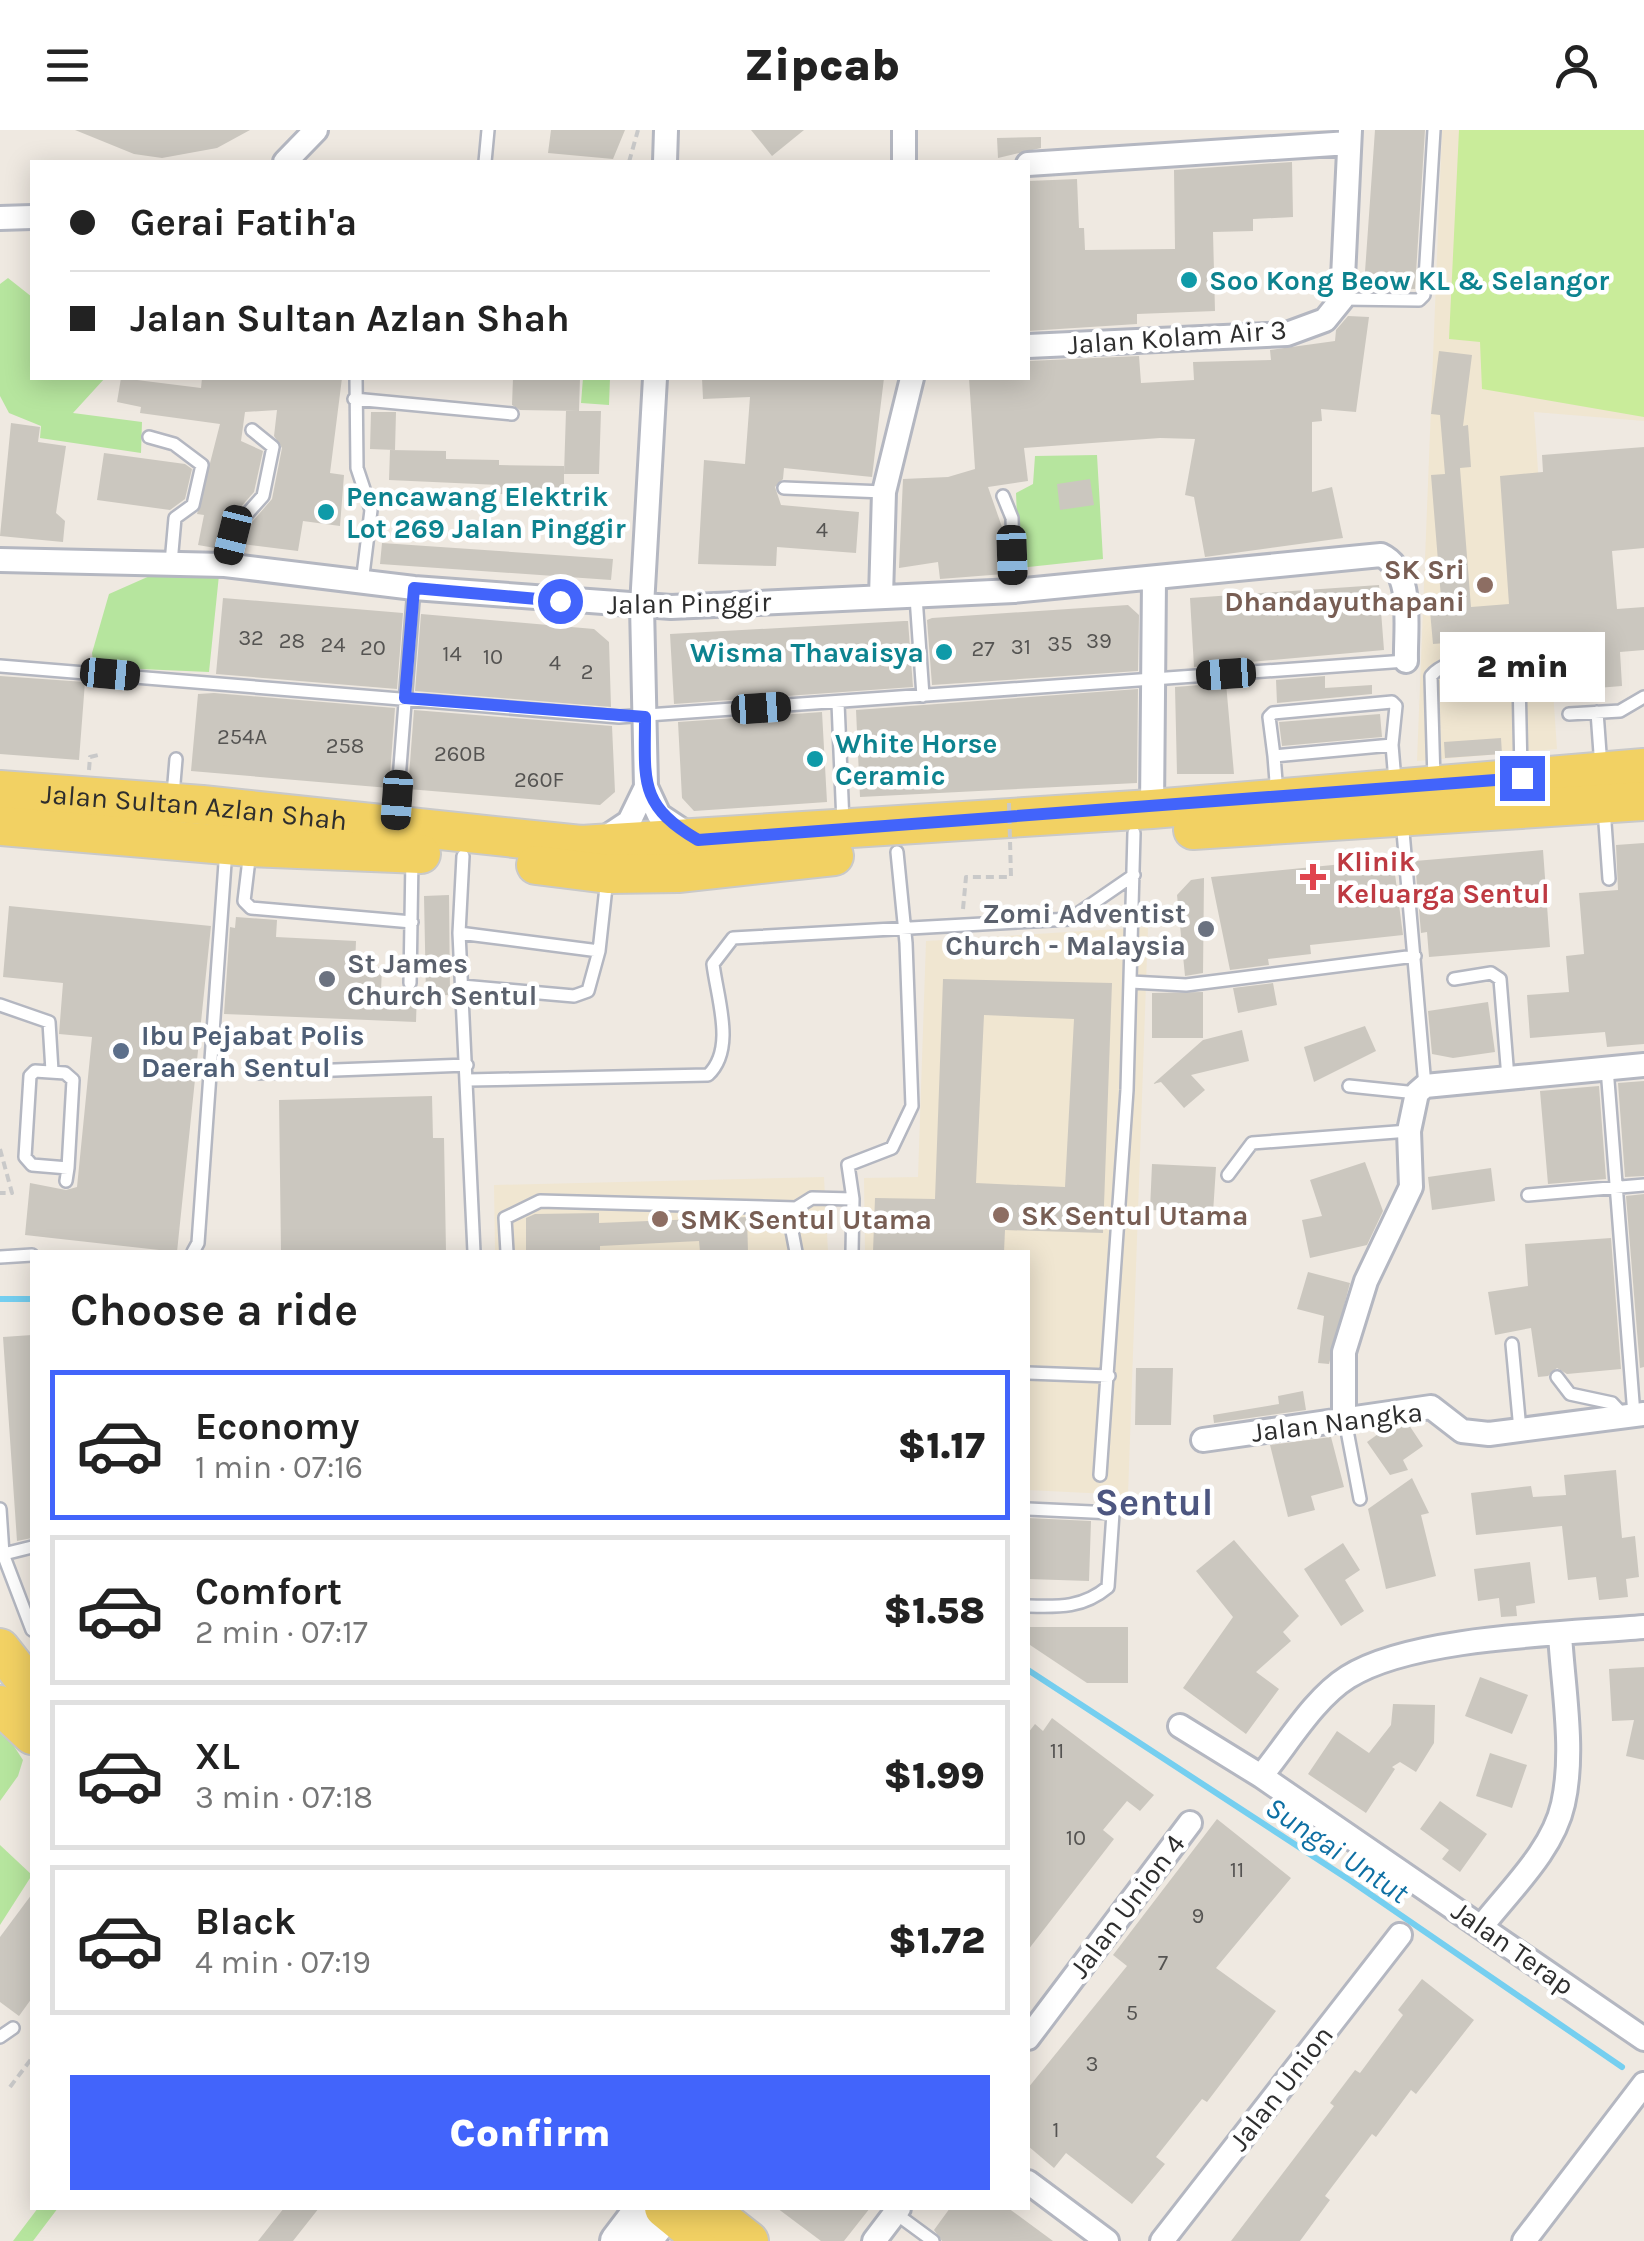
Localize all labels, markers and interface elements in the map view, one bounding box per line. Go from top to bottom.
icon: menu [40,38,95,93]
icon: person [1549,38,1604,93]
text: Zipcab [744,39,900,91]
text: Gerai Fatih'a [130,200,357,245]
place label: Soo Kong Beow KL & Selangor [1209,264,1609,297]
marker: Soo Kong Beow KL & Selangor [1178,269,1200,291]
text: Jalan Sultan Azlan Shah [130,296,570,341]
street label: Jalan Kolam Air 3 [1066,313,1288,361]
place label: Pencawang Elektrik Lot 269 Jalan Pinggir [346,480,626,545]
marker: Pencawang Elektrik Lot 269 Jalan Pinggir [315,501,337,523]
car [211,502,255,568]
house number: 4 [816,517,828,543]
car [996,524,1028,586]
place label: SK Sri Dhandayuthapani [1224,553,1465,618]
marker: SK Sri Dhandayuthapani [1474,574,1496,596]
route start [538,579,583,624]
street label: Jalan Pinggir [607,585,772,621]
house number: 32 [238,625,264,651]
house number: 28 [279,628,305,654]
house number: 39 [1086,628,1112,654]
house number: 35 [1047,631,1073,657]
house number: 24 [320,632,346,658]
callout: 2 min [1440,633,1604,703]
house number: 31 [1011,634,1031,660]
house number: 20 [360,635,386,661]
place label: Wisma Thavaisya [690,636,924,669]
house number: 27 [971,636,995,662]
house number: 14 [442,641,462,667]
marker: Wisma Thavaisya [933,641,955,663]
house number: 10 [483,644,503,670]
text: 2 min [1477,648,1568,685]
house number: 4 [549,650,561,676]
car [79,656,141,692]
car [1195,657,1257,691]
house number: 2 [581,659,593,685]
car [730,691,792,725]
house number: 254A [217,724,267,750]
place label: White Horse Ceramic [835,727,997,792]
house number: 258 [326,733,364,759]
house number: 260B [434,741,486,767]
marker: White Horse Ceramic [804,748,826,770]
route end [1500,756,1545,801]
house number: 260F [514,767,564,793]
car [380,769,414,831]
street label: Jalan Sultan Azlan Shah [40,777,349,837]
place label: Klinik Keluarga Sentul [1336,845,1549,910]
marker: Klinik Keluarga Sentul [1300,864,1326,890]
place label: Zomi Adventist Church - Malaysia [945,897,1186,962]
marker: Zomi Adventist Church - Malaysia [1195,918,1217,940]
place label: St James Church Sentul [347,947,537,1012]
marker: St James Church Sentul [316,968,338,990]
place label: Ibu Pejabat Polis Daerah Sentul [141,1019,365,1084]
marker: Ibu Pejabat Polis Daerah Sentul [110,1040,132,1062]
place label: SK Sentul Utama [1021,1199,1248,1232]
place label: SMK Sentul Utama [680,1203,932,1236]
marker: SK Sentul Utama [990,1204,1012,1226]
marker: SMK Sentul Utama [649,1208,671,1230]
text: Choose a ride [70,1284,358,1336]
street label: Jalan Nangka [1250,1395,1424,1449]
icon: car [75,1400,165,1490]
text: Economy [195,1404,359,1449]
text: $1.17 [898,1423,985,1468]
text: 1 min · 07:16 [195,1449,363,1486]
district label: Sentul [1095,1480,1213,1525]
icon: car [75,1565,165,1655]
text: Comfort [195,1569,342,1614]
text: $1.58 [884,1588,985,1633]
text: 2 min · 07:17 [195,1614,368,1651]
icon: car [75,1730,165,1820]
text: XL [195,1734,240,1779]
house number: 11 [1050,1738,1064,1764]
text: $1.99 [884,1753,985,1798]
text: 3 min · 07:18 [195,1779,373,1816]
water label: Sungai Untut [1259,1789,1416,1911]
house number: 10 [1066,1825,1086,1851]
street label: Jalan Union 4 [1062,1827,1192,1984]
house number: 11 [1230,1857,1244,1883]
street label: Jalan Terap [1445,1894,1581,2002]
icon: car [75,1895,165,1985]
text: Black [195,1899,296,1944]
house number: 9 [1192,1903,1204,1929]
text: $1.72 [888,1918,985,1963]
text: 4 min · 07:19 [195,1944,371,1981]
house number: 7 [1158,1950,1168,1976]
house number: 5 [1126,2000,1138,2026]
street label: Jalan Union [1222,2019,1340,2157]
house number: 3 [1086,2051,1099,2077]
button: Confirm [70,2075,990,2190]
house number: 1 [1052,2117,1060,2143]

